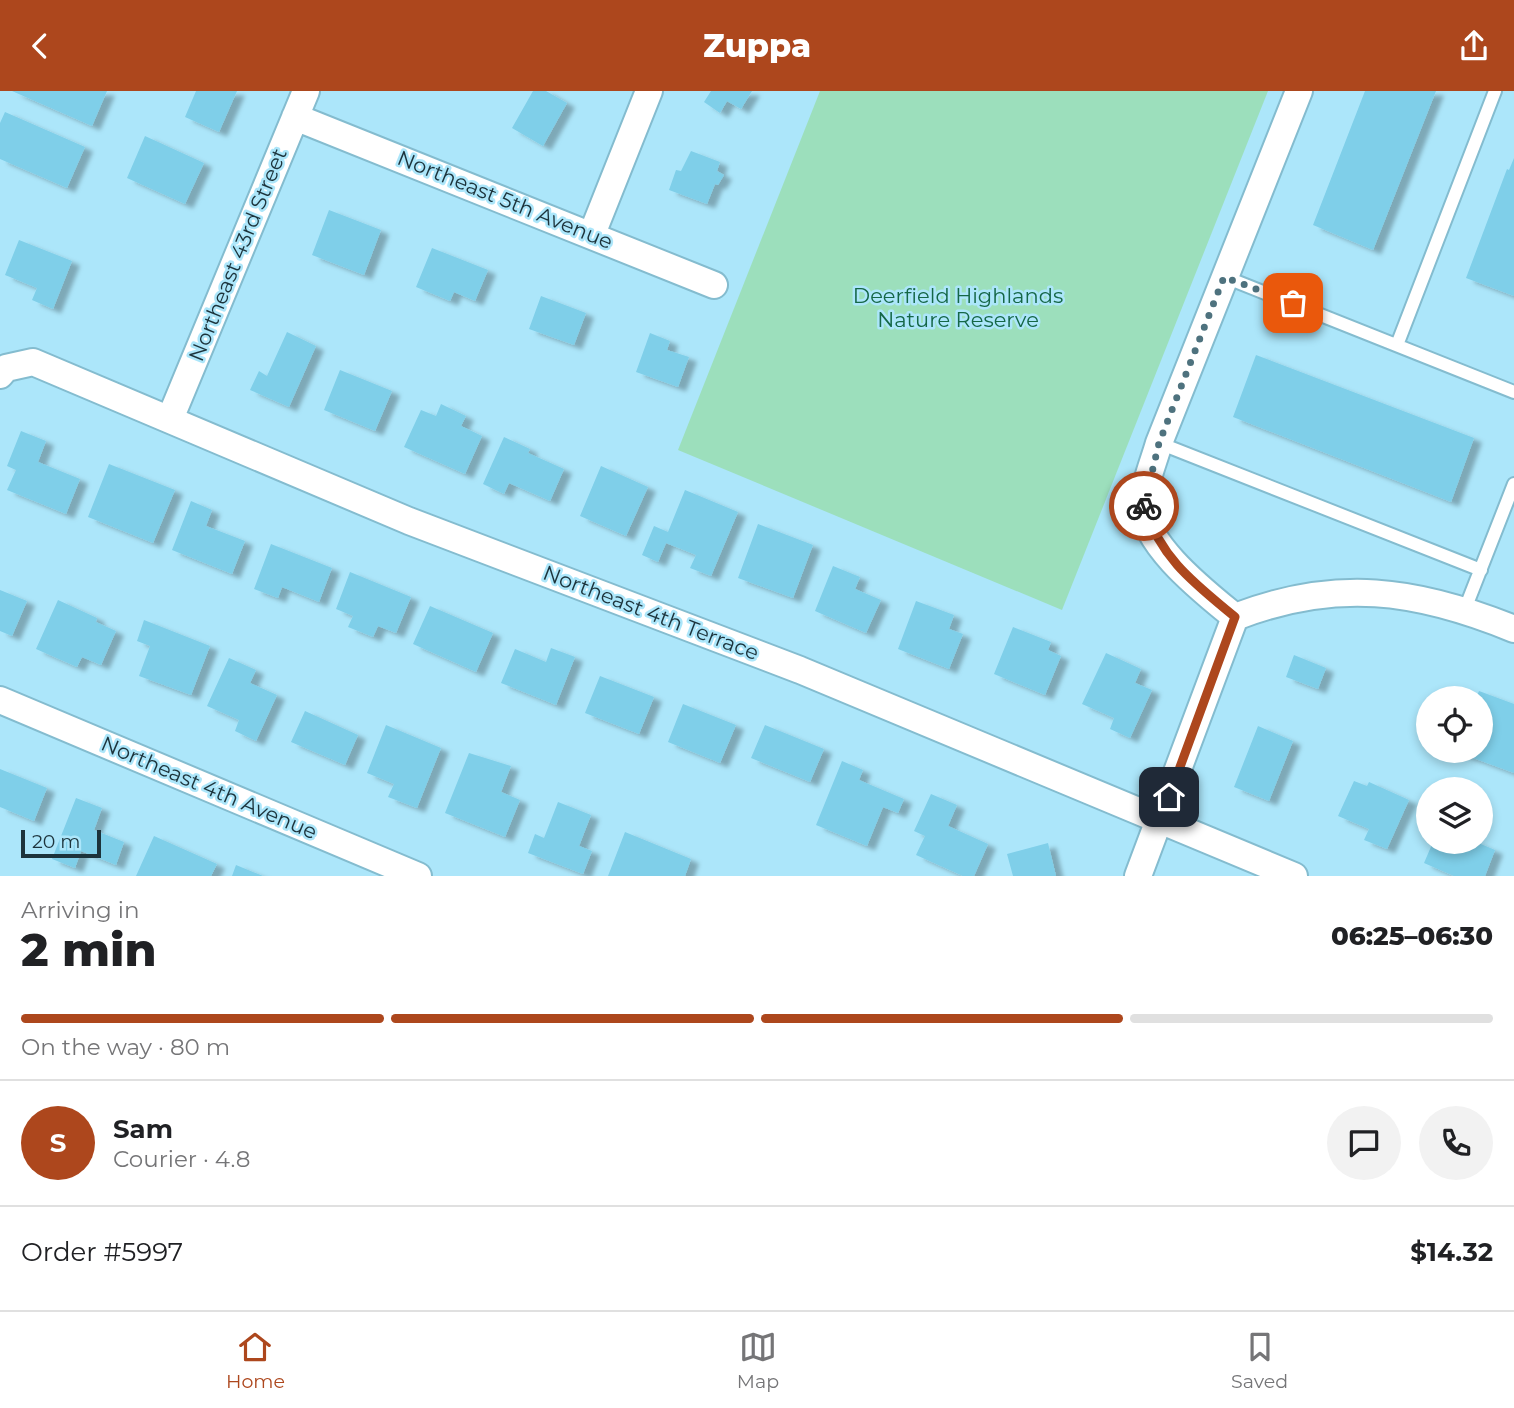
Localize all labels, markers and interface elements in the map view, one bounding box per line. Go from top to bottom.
text: Zuppa [703,26,811,65]
icon: back [21,27,59,65]
icon: share [1455,27,1493,65]
street label: Northeast 43rd Street [183,145,292,365]
street label: Northeast 5th Avenue [394,145,617,254]
pin [1263,273,1323,333]
park label: Deerfield Highlands Nature Reserve [853,283,1063,332]
icon: bag [1274,284,1312,322]
courier [1109,471,1179,541]
icon: bike [1125,487,1163,525]
street label: Northeast 4th Terrace [540,560,763,665]
map controls [1416,686,1493,854]
button: locate [1416,686,1493,763]
street label: Northeast 4th Avenue [97,731,321,844]
pin [1139,767,1199,827]
button: layers [1416,777,1493,854]
icon: home [1150,778,1188,816]
scale bar [21,827,102,859]
text: 20 m [32,830,80,853]
text: Arriving in [21,896,140,924]
text: 06:25–06:30 [1331,920,1493,952]
text: 2 min [21,921,156,978]
text: On the way · 80 m [21,1033,230,1061]
button: chat [1327,1106,1401,1180]
button: phone [1419,1106,1493,1180]
text: Sam [113,1113,173,1145]
text: S [50,1127,66,1159]
text: Courier · 4.8 [113,1145,250,1173]
text: Order #5997 [21,1236,183,1268]
text: $14.32 [1410,1236,1493,1268]
tab: Home [226,1328,285,1393]
tab: Map [737,1328,779,1393]
tab: Saved [1231,1328,1288,1393]

